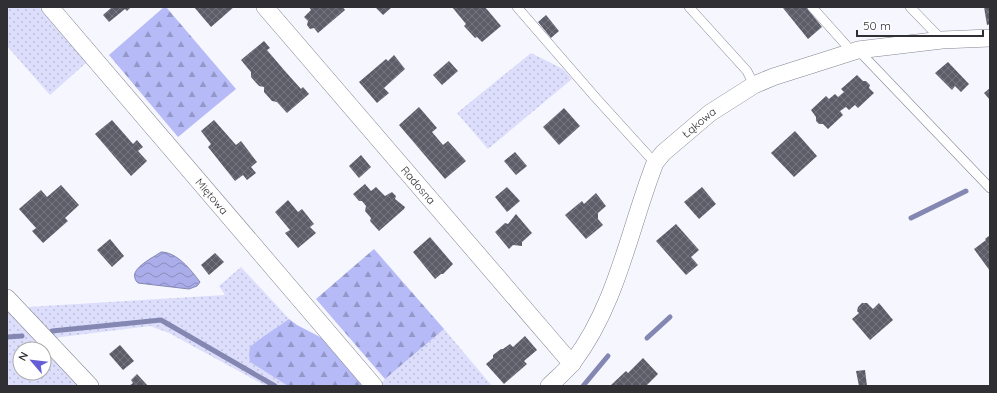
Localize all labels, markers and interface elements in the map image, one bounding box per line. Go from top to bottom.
scale bar [857,12,983,38]
text: 50 m [863,18,891,33]
street label: Łąkowa [679,104,718,141]
street label: Radosna [398,163,438,207]
street label: Miętowa [192,175,231,217]
north arrow [12,341,52,381]
text: N [15,349,31,363]

